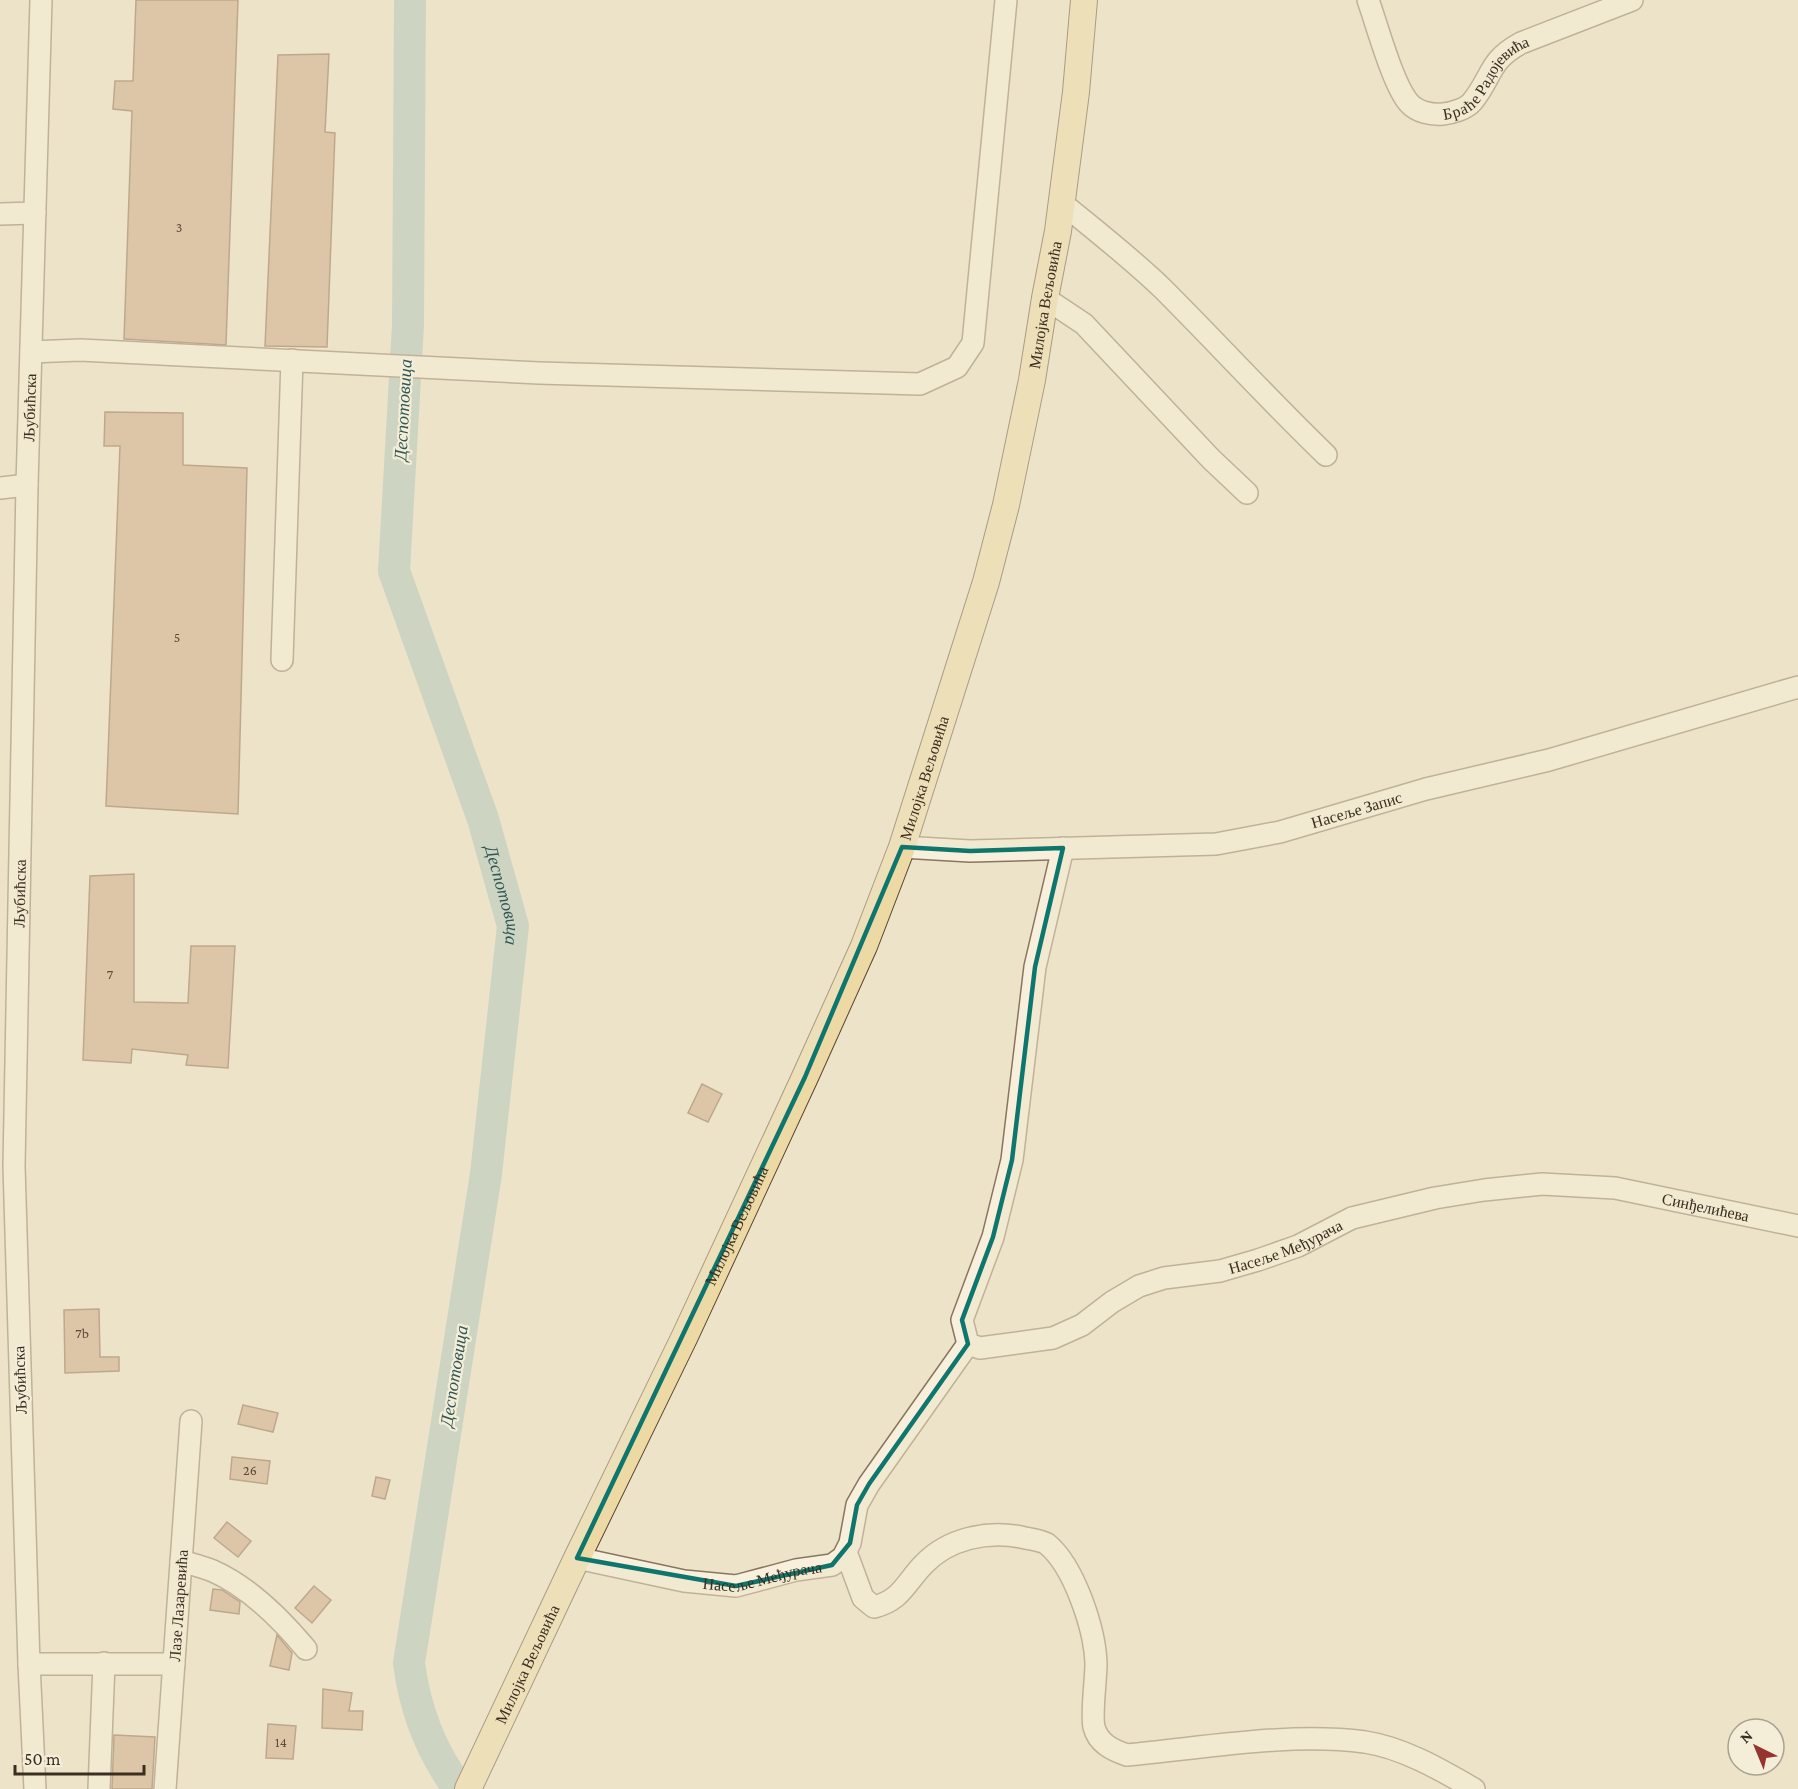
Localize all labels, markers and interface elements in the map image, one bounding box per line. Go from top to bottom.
street label: Браће Радојевића [1441,32,1531,123]
house number: 3 [176,219,182,235]
street label: Милојка Вељовића [1025,239,1064,370]
water label: Деспотовица [390,358,416,464]
street label: Љубићска [20,373,39,442]
house number: 5 [174,629,180,645]
street label: Милојка Вељовића [896,714,952,842]
street label: Насеље Запис [1309,788,1404,831]
water label: Деспотовица [480,841,523,946]
street label: Љубићска [10,859,28,928]
house number: 7 [107,966,114,982]
street label: Милојка Вељовића [701,1163,771,1288]
street label: Синђелићева [1660,1189,1751,1224]
street label: Насеље Међурача [1226,1216,1345,1277]
water label: Деспотовица [436,1324,472,1430]
house number: 7b [75,1325,89,1341]
street label: Љубићска [10,1346,31,1414]
house number: 26 [243,1462,257,1478]
street label: Лазе Лазаревића [166,1549,190,1662]
street label: Насеље Међурача [702,1558,823,1594]
street label: Милојка Вељовића [492,1602,562,1726]
north arrow [1726,1717,1786,1777]
text: N [1736,1726,1756,1746]
house number: 14 [275,1734,287,1750]
scale bar [15,1738,144,1776]
text: 50 m [24,1749,61,1769]

